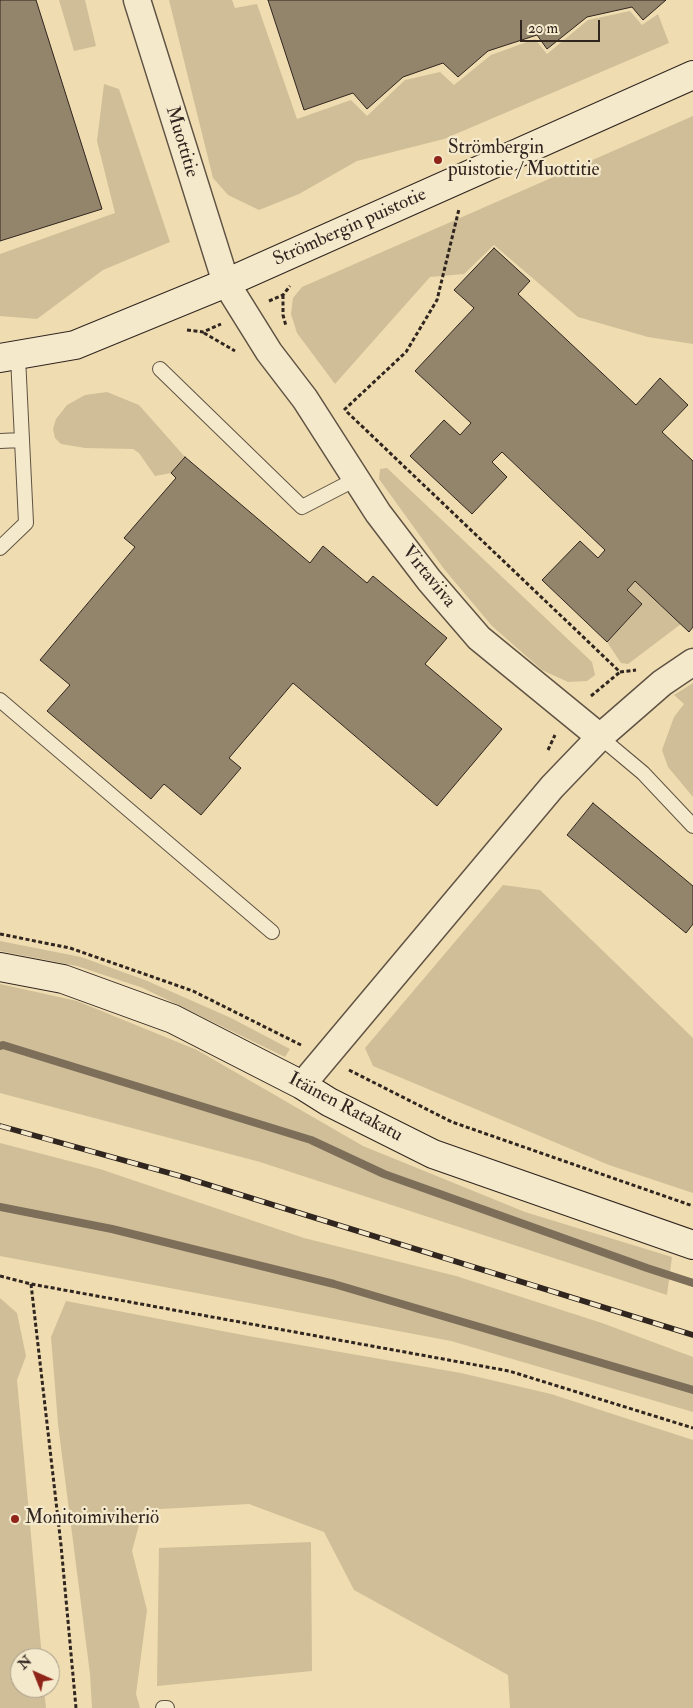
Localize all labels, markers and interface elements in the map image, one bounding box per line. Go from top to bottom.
scale bar [523,10,603,42]
text: 20 m [528,19,558,38]
street label: Muottitie [159,104,203,180]
place label: Strömbergin puistotie / Muottitie [448,138,600,182]
marker: Strömbergin puistotie / Muottitie [432,154,444,166]
street label: Strömbergin puistotie [270,184,430,272]
street label: Virtaviiva [396,541,460,613]
street label: Itäinen Ratakatu [284,1068,406,1148]
place label: Monitoimiviheriö [25,1508,159,1530]
marker: Monitoimiviheriö [9,1513,21,1525]
north arrow [10,1648,60,1698]
text: N [15,1652,35,1673]

